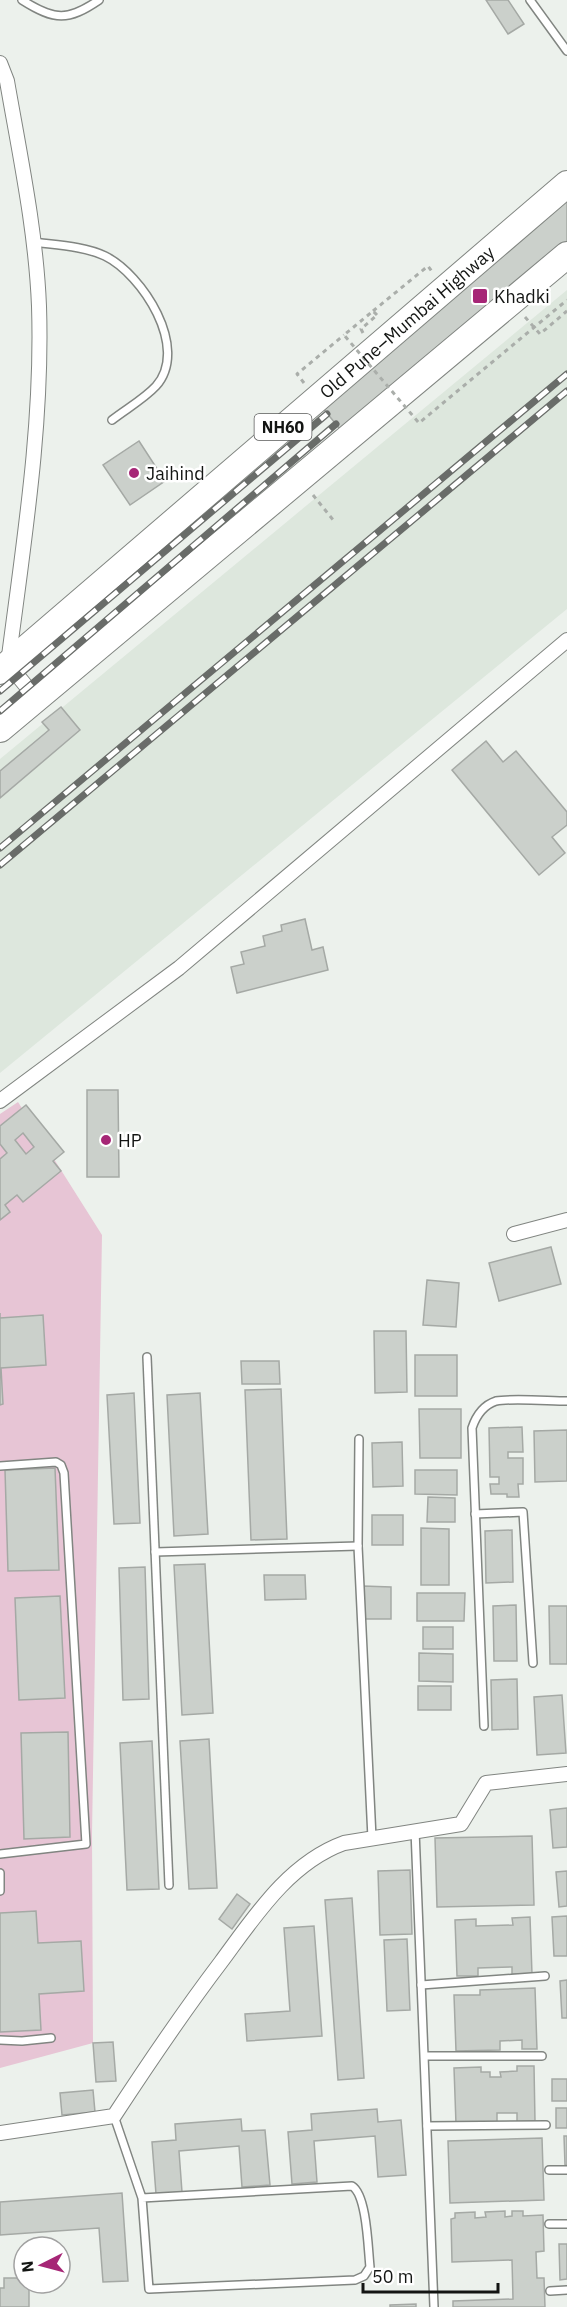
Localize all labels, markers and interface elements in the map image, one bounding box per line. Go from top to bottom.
street label: Old Pune–Mumbai Highway [315,240,499,403]
place label: Khadki [494,285,550,308]
marker: Khadki [471,287,489,305]
road number: NH60 [254,414,312,440]
place label: Jaihind [146,462,205,485]
marker: Jaihind [127,466,141,480]
place label: HP [118,1129,142,1152]
marker: HP [99,1133,113,1147]
north arrow [12,2235,72,2295]
scale bar [363,2256,498,2294]
text: N [17,2260,38,2273]
text: 50 m [372,2265,414,2288]

